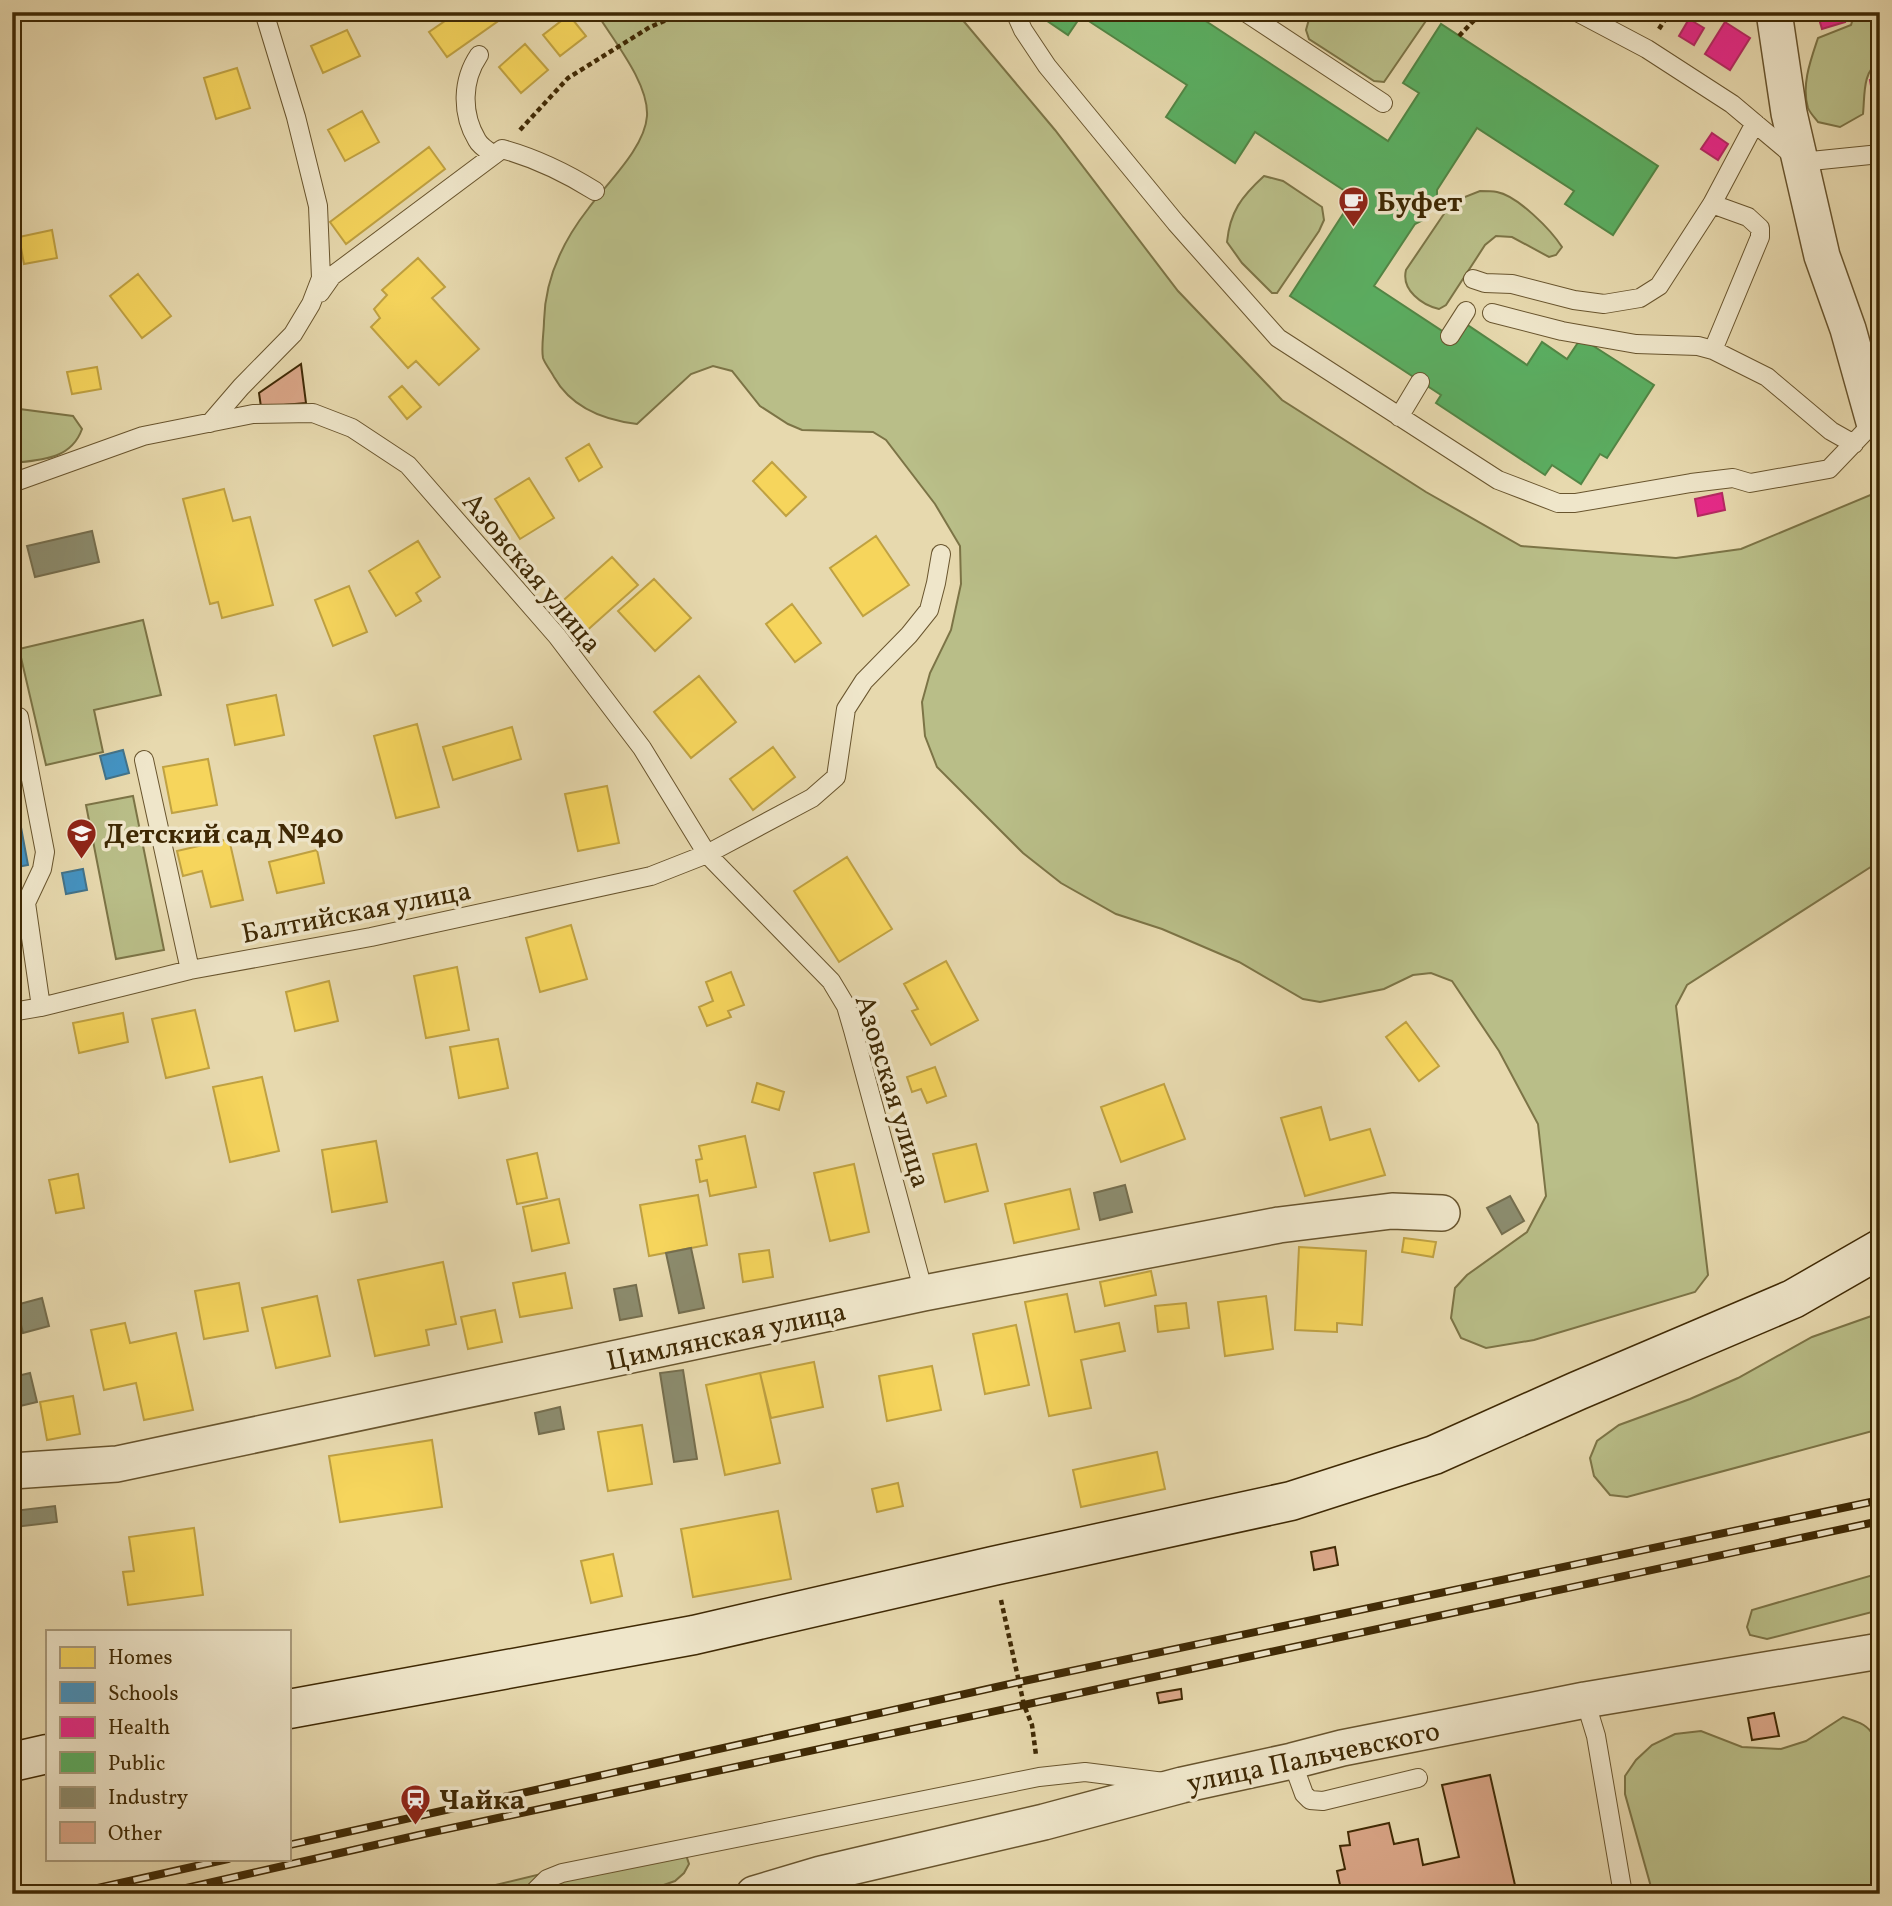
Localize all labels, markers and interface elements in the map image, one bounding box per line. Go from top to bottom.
cafe icon: Буфет [1337,184,1371,228]
place label: Буфет [1377,184,1463,223]
street label: Азовская улица [452,485,610,663]
school or university icon: Детский сад №40 [64,816,98,860]
place label: Детский сад №40 [104,816,344,855]
street label: Балтийская улица [238,872,475,955]
street label: Азовская улица [844,991,939,1193]
street label: Цимлянская улица [603,1293,850,1382]
legend [46,1630,290,1860]
text: Homes [108,1644,173,1673]
text: Schools [108,1680,178,1709]
street label: улица Пальчевского [1183,1713,1444,1804]
text: Health [108,1714,170,1743]
text: Public [108,1750,165,1779]
station icon: Чайка [399,1782,433,1826]
place label: Чайка [439,1782,525,1821]
text: Industry [108,1784,189,1813]
text: Other [108,1820,162,1849]

